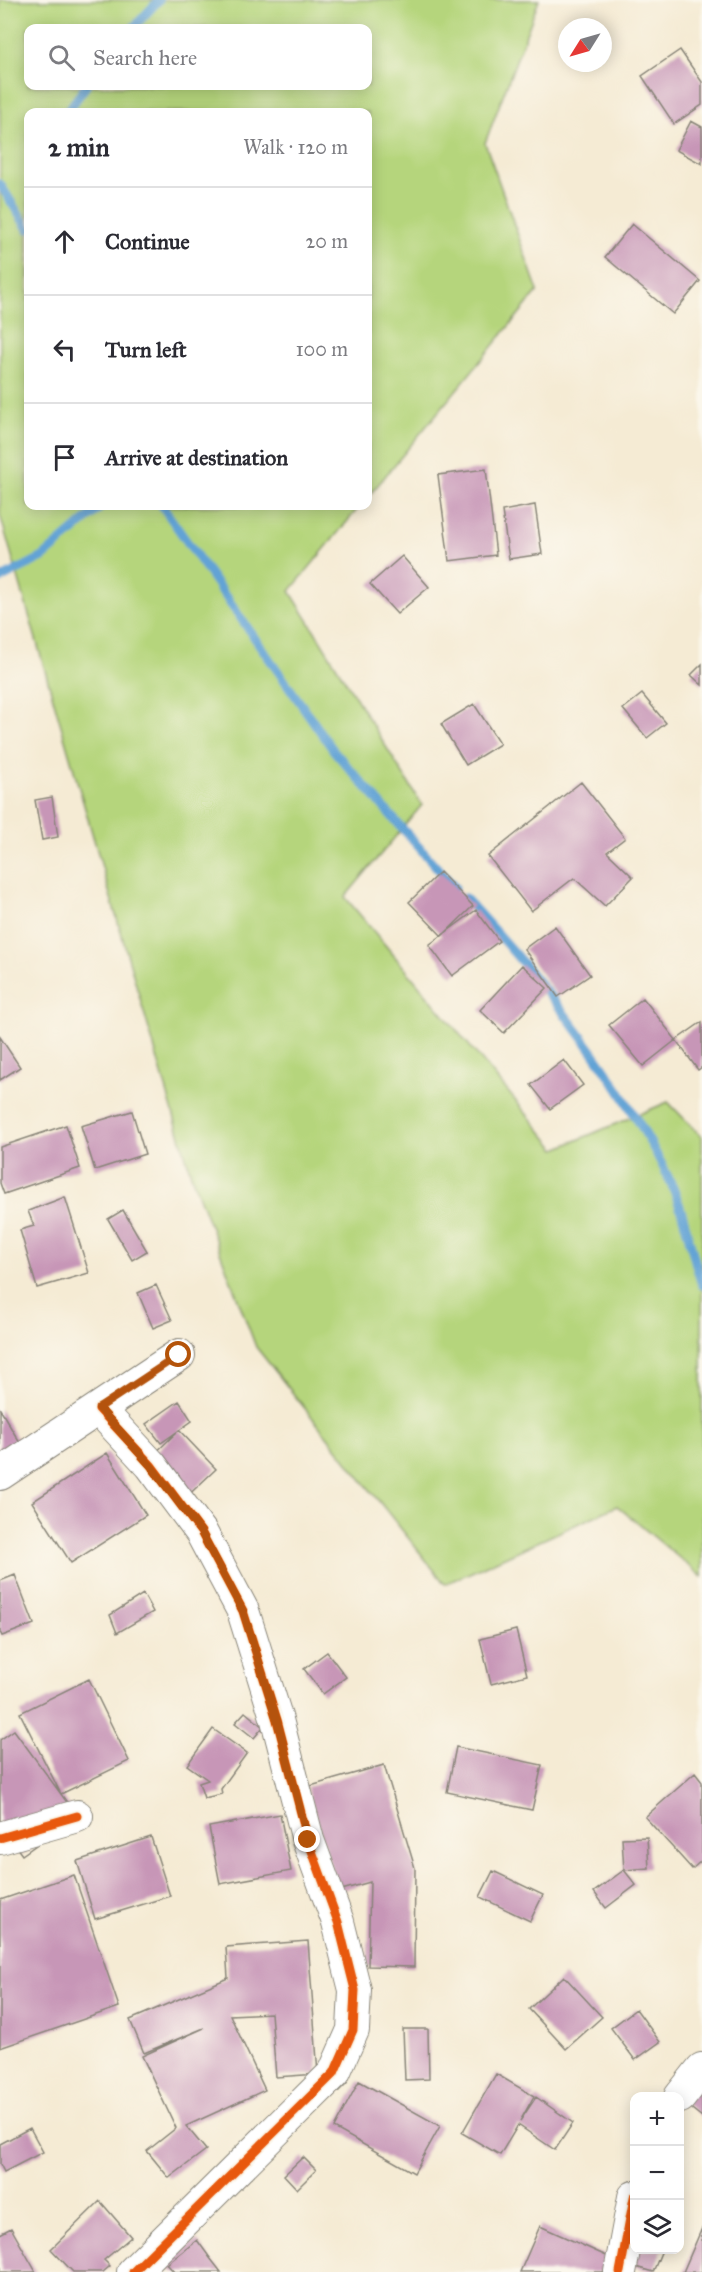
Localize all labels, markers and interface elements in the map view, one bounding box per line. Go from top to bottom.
north arrow [558,18,612,72]
search box [24,24,372,90]
icon: search [45,41,78,74]
text: Search here [93,44,197,71]
text: 2 min [48,131,109,163]
text: Walk · 120 m [243,135,348,159]
icon: ahead [48,225,81,258]
text: Continue [105,228,190,255]
text: 20 m [305,229,348,253]
icon: left [48,333,81,366]
text: Turn left [105,336,187,363]
text: 100 m [296,337,348,361]
icon: arrive [48,441,81,474]
text: Arrive at destination [105,444,288,471]
route start [165,1341,191,1367]
route end [294,1826,320,1852]
map controls [630,2092,684,2254]
button: + [630,2092,684,2146]
button: − [630,2146,684,2200]
button: layers [630,2200,684,2254]

